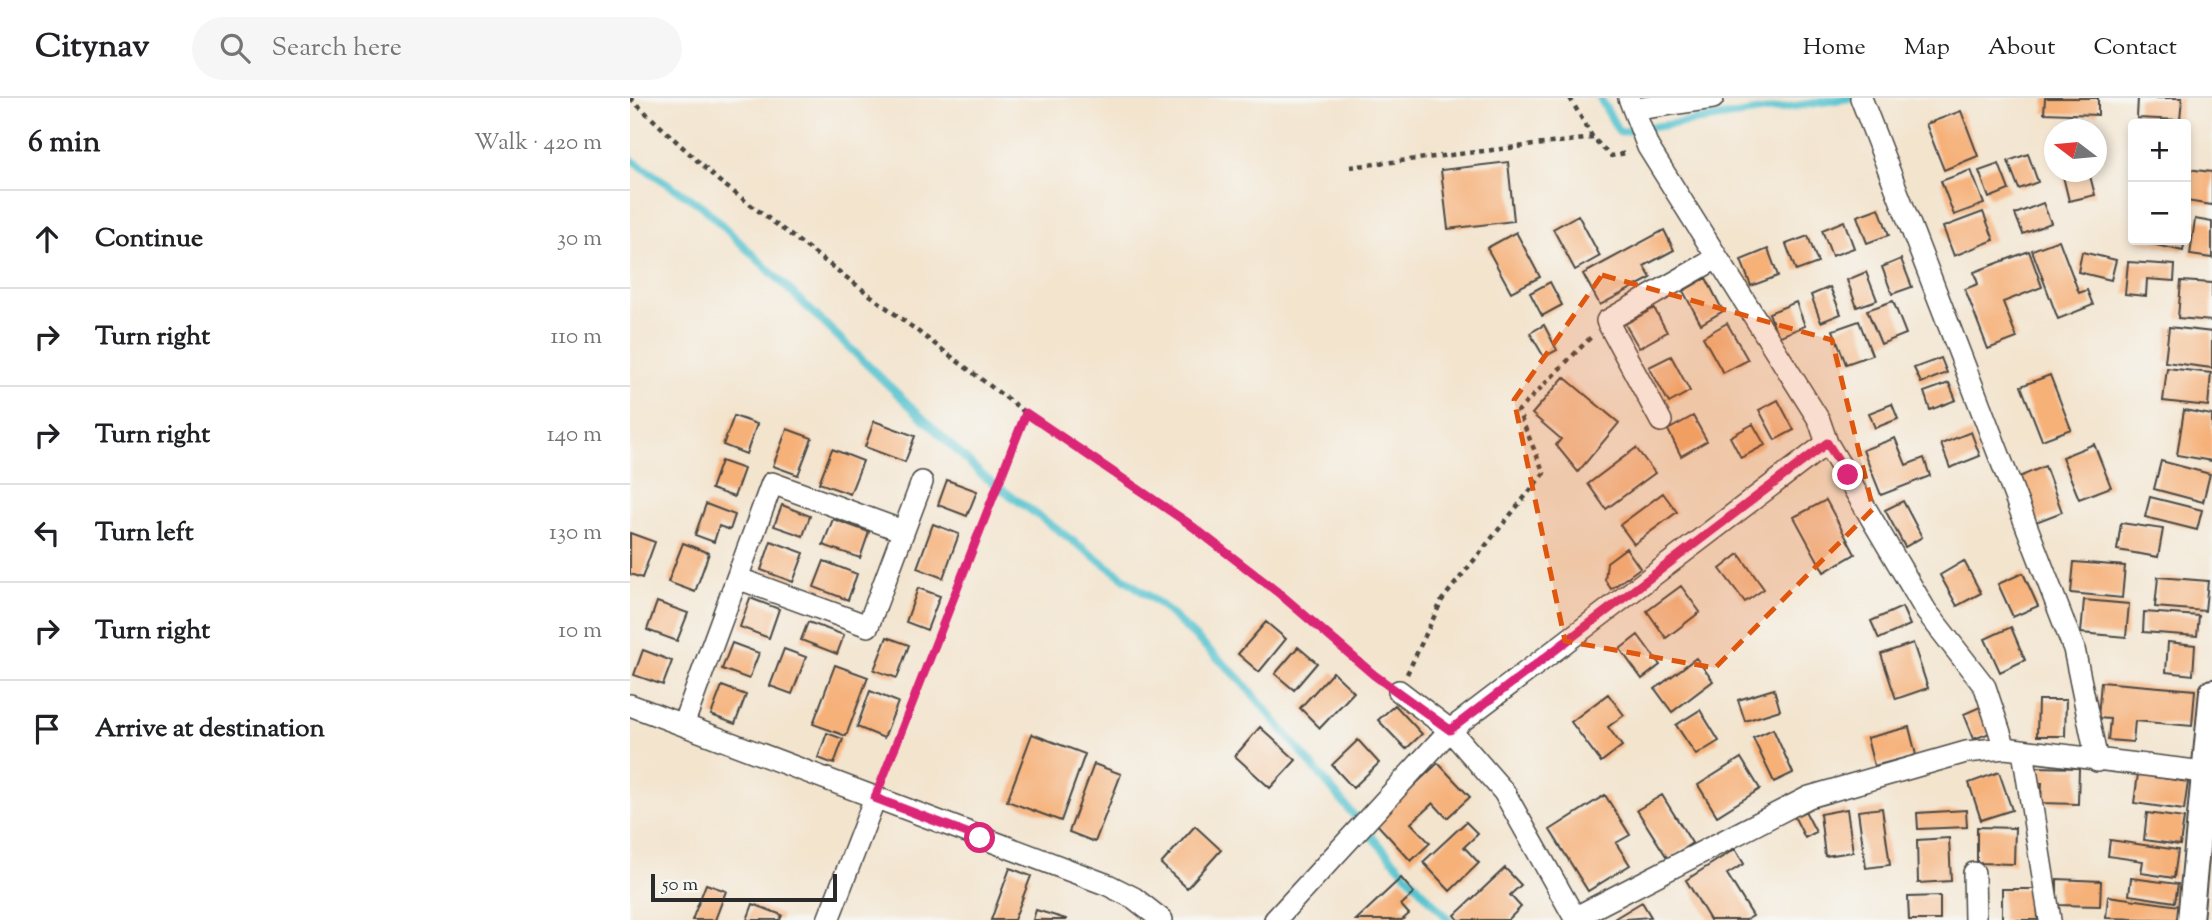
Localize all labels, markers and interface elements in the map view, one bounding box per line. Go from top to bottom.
search box [192,17,682,80]
text: Citynav [35,24,150,72]
icon: search [216,29,254,67]
text: Search here [272,30,402,67]
text: Home [1803,31,1866,65]
text: Map [1904,31,1950,65]
text: About [1988,31,2055,65]
text: Contact [2093,31,2177,65]
north arrow [2044,119,2107,182]
map controls [2128,119,2191,245]
button: + [2128,119,2191,182]
text: 6 min [28,122,100,165]
text: Walk · 420 m [474,127,602,160]
button: − [2128,182,2191,245]
icon: ahead [28,220,66,258]
text: Continue [95,221,203,258]
text: 30 m [557,223,602,256]
icon: right [28,318,66,356]
text: Turn right [95,319,210,356]
text: 110 m [551,321,602,354]
icon: right [28,416,66,454]
text: Turn right [95,417,210,454]
text: 140 m [547,419,602,452]
route end [1832,459,1863,490]
icon: left [28,514,66,552]
text: Turn left [95,515,194,552]
text: 130 m [549,517,602,550]
icon: right [28,612,66,650]
text: Turn right [95,613,210,650]
text: 10 m [558,615,602,648]
icon: arrive [28,710,66,748]
text: Arrive at destination [95,711,325,748]
route start [964,822,995,853]
scale bar [651,871,836,903]
text: 50 m [662,872,698,899]

